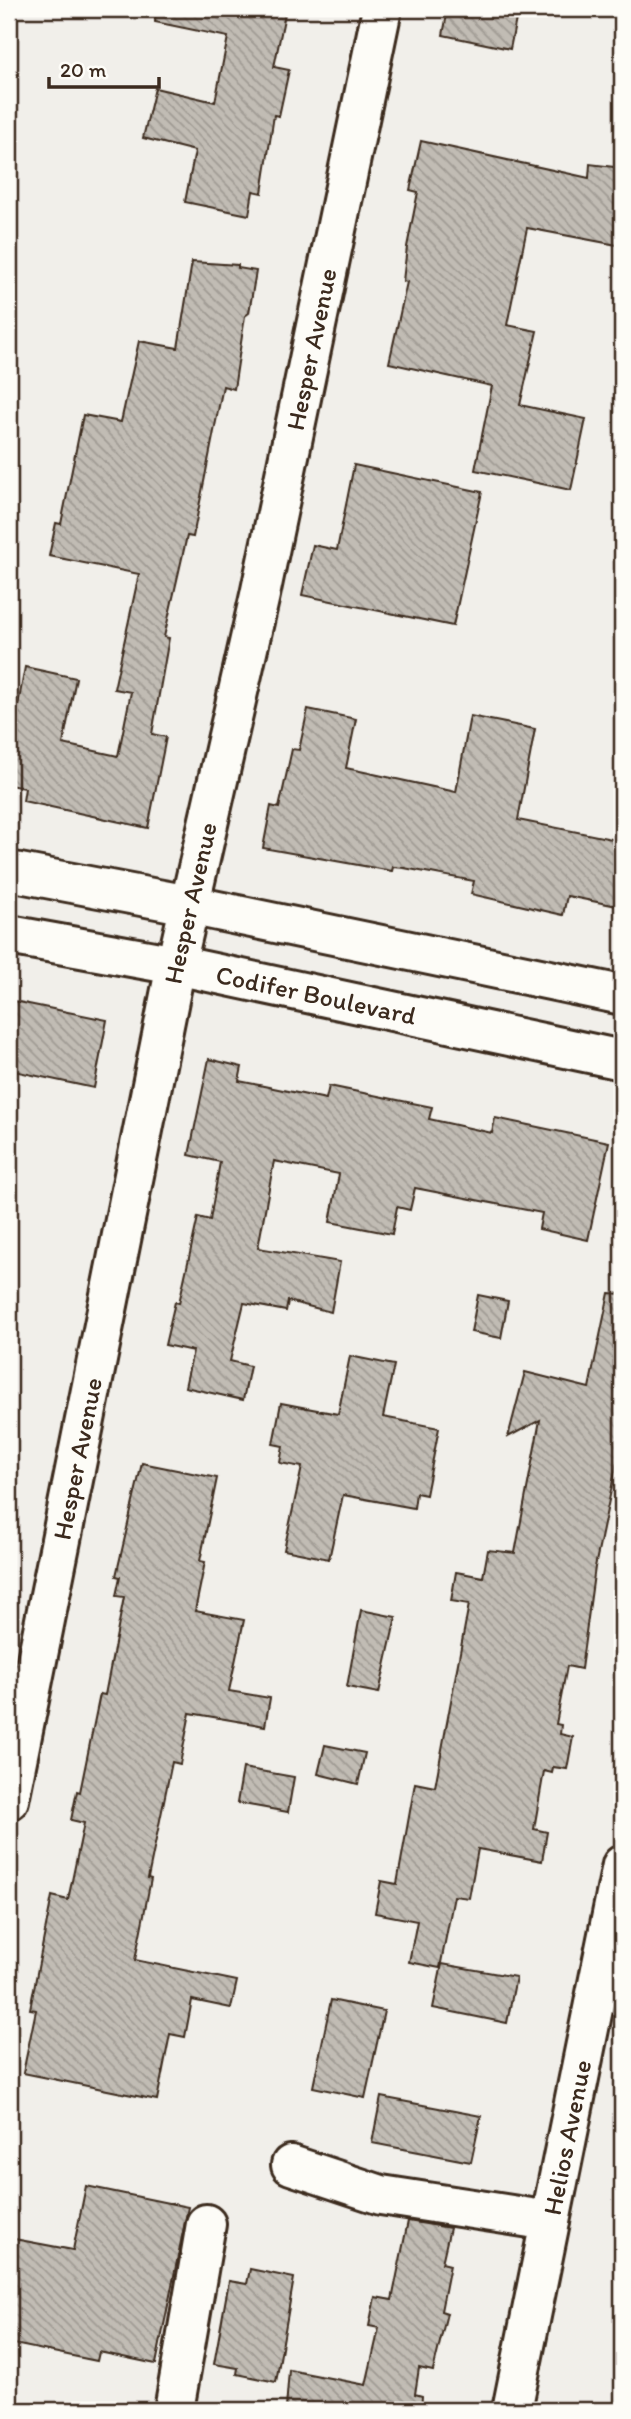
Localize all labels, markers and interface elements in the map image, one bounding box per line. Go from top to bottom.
scale bar [49,46,159,90]
text: 20 m [60,57,107,82]
street label: Hesper Avenue [279,265,344,433]
street label: Hesper Avenue [157,819,224,987]
street label: Codifer Boulevard [213,958,420,1032]
street label: Hesper Avenue [45,1375,109,1543]
street label: Helios Avenue [536,2057,598,2218]

